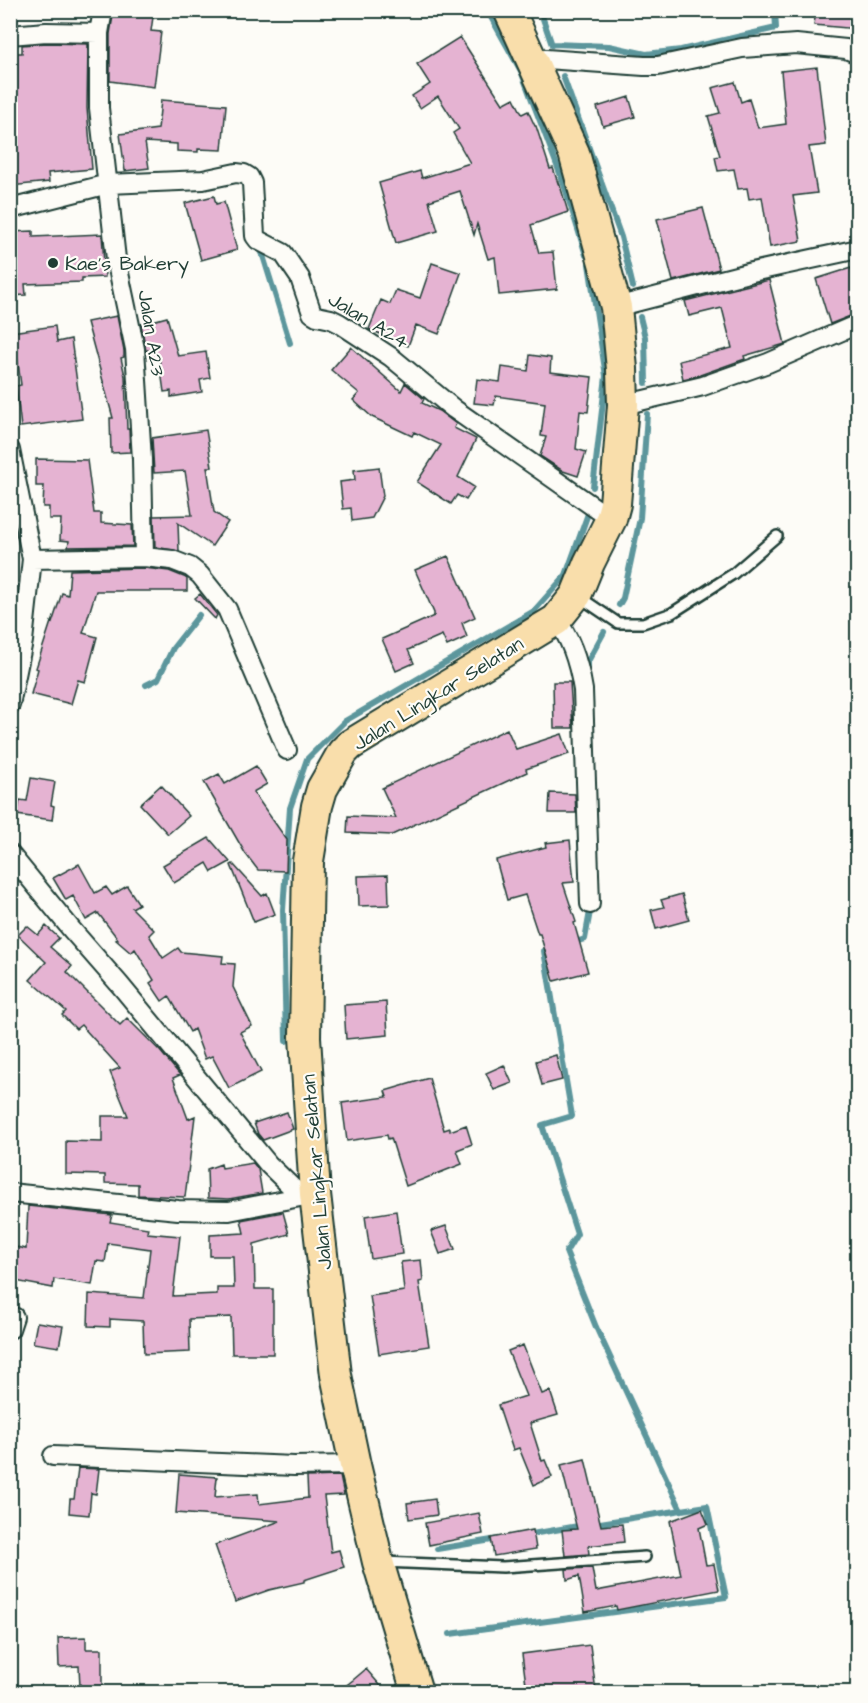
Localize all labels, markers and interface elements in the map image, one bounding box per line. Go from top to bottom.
place label: Kae's Bakery [65,250,189,279]
marker: Kae's Bakery [46,256,60,270]
street label: Jalan A24 [323,286,415,356]
street label: Jalan A23 [130,288,172,378]
street label: Jalan Lingkar Selatan [348,630,530,759]
street label: Jalan Lingkar Selatan [295,1073,340,1271]

